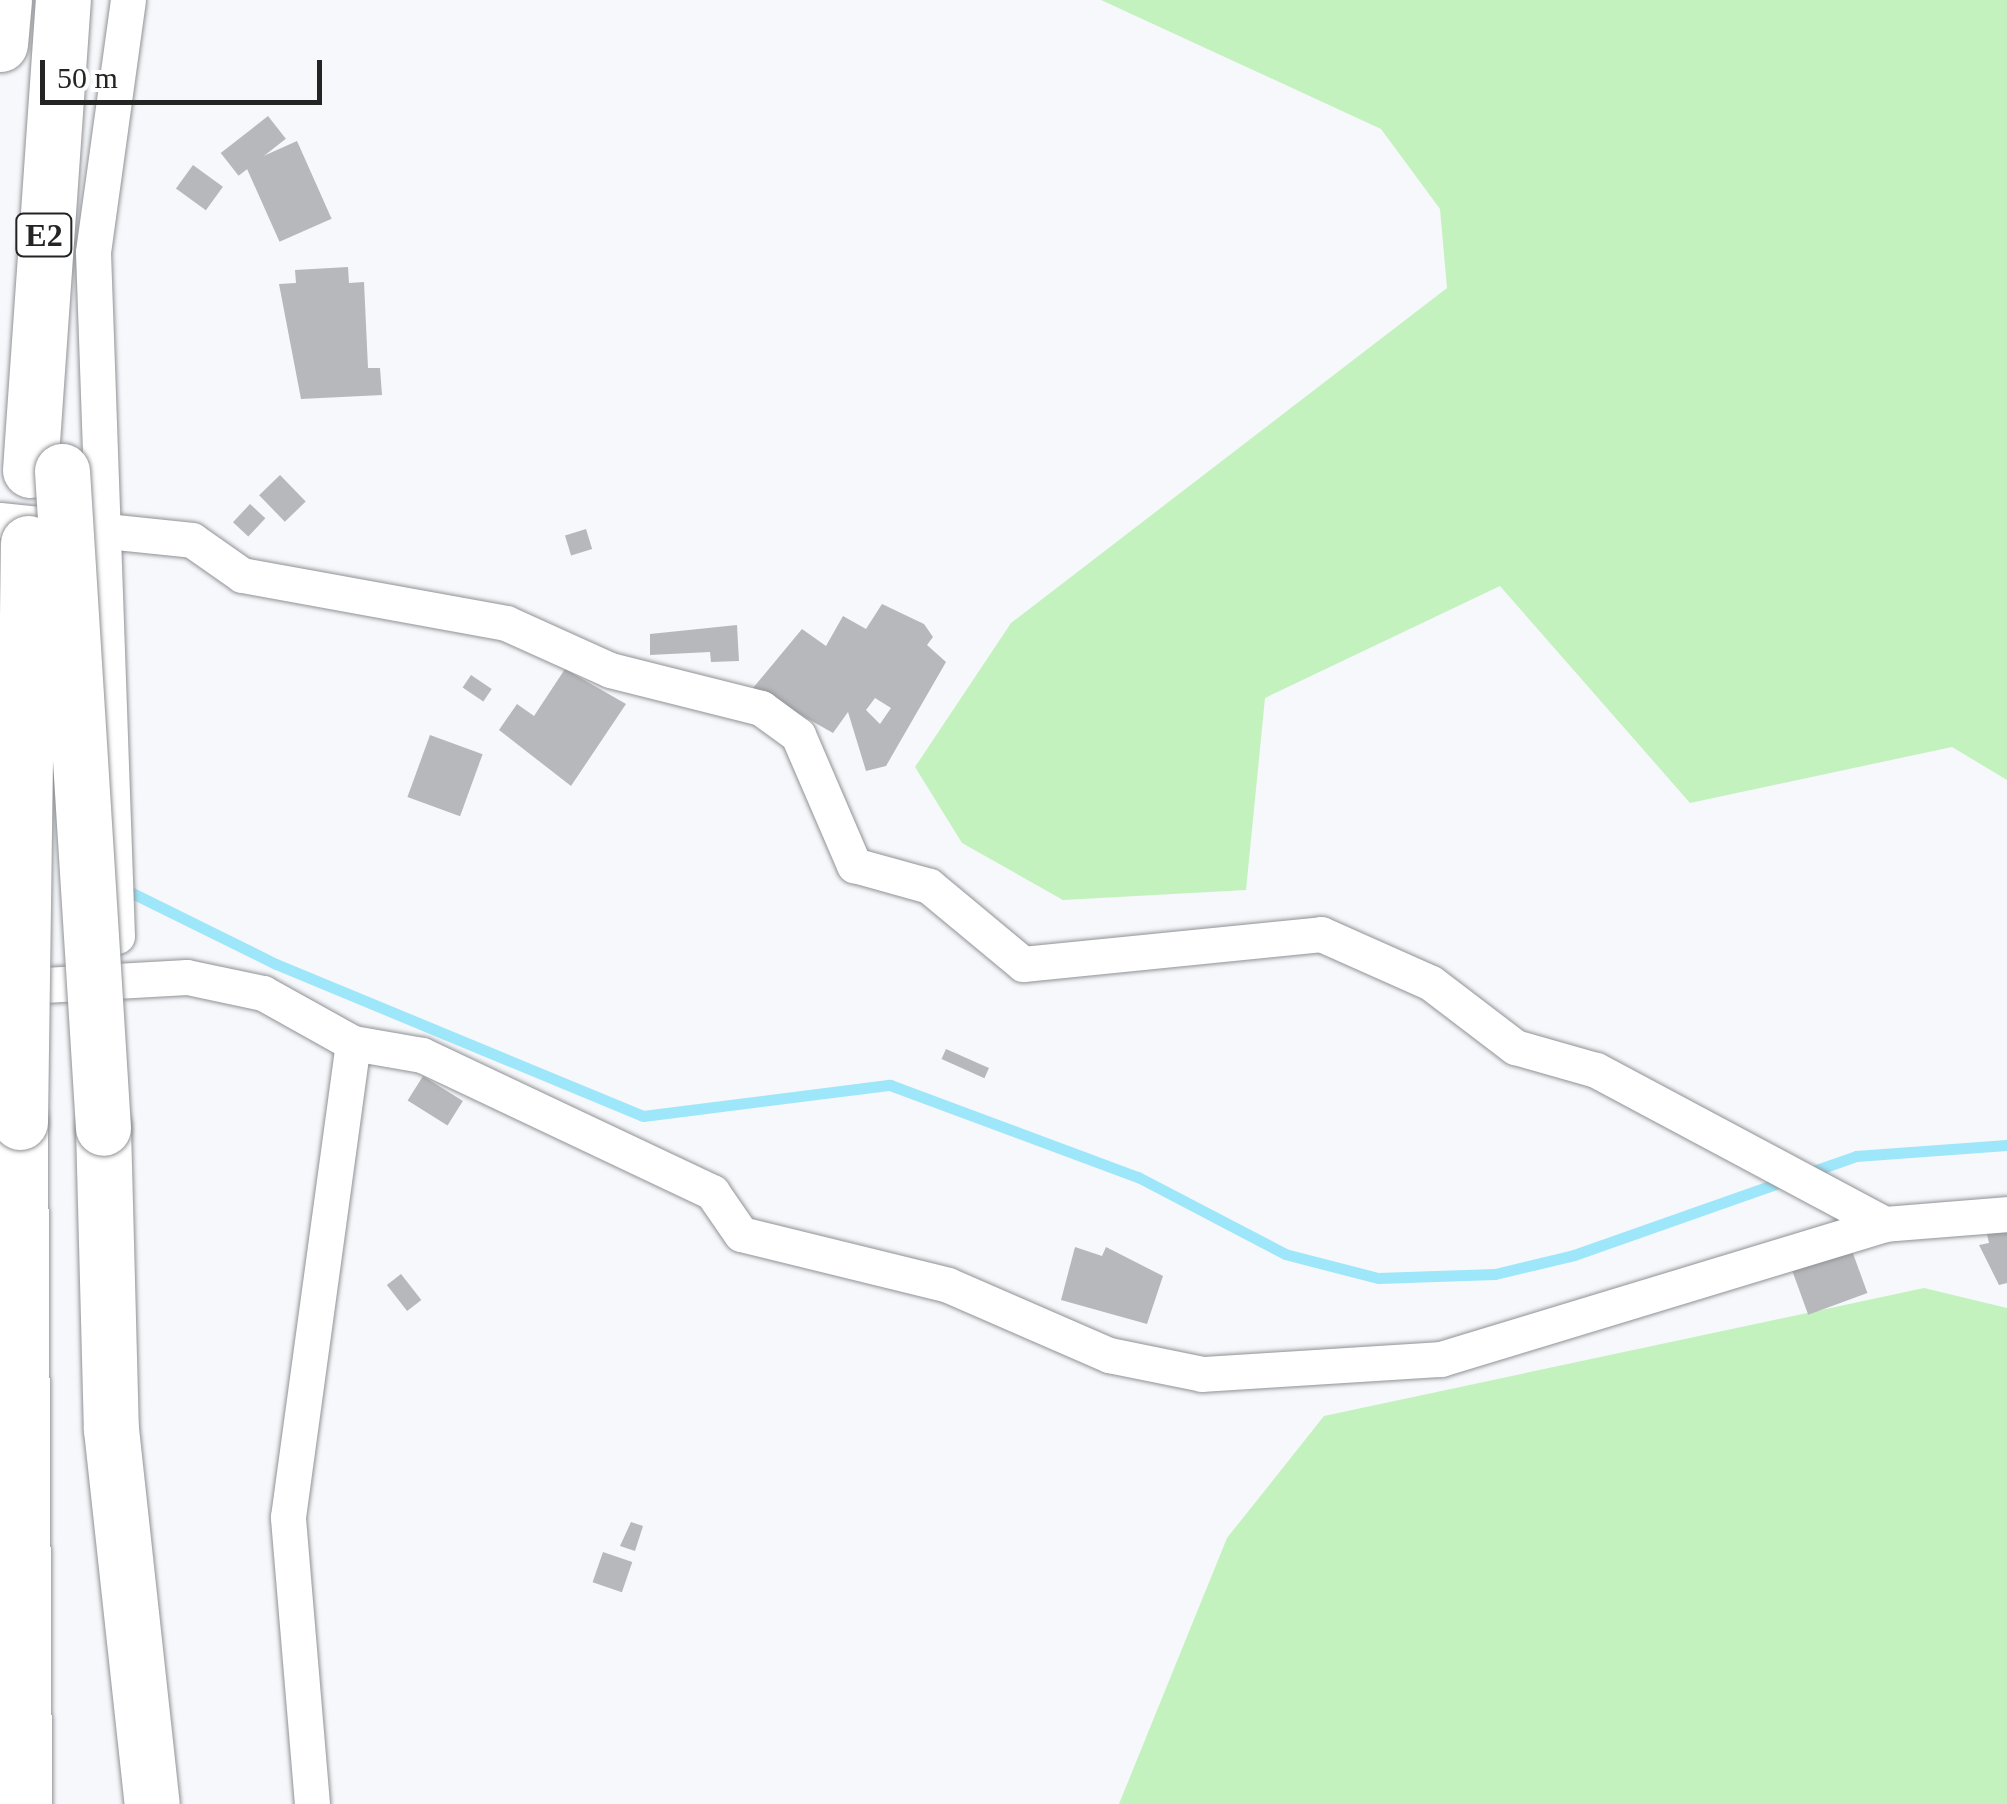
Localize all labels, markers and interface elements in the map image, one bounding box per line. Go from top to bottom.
scale bar [45,40,328,102]
text: 50 m [57,61,118,94]
road number: E2 [14,208,74,262]

